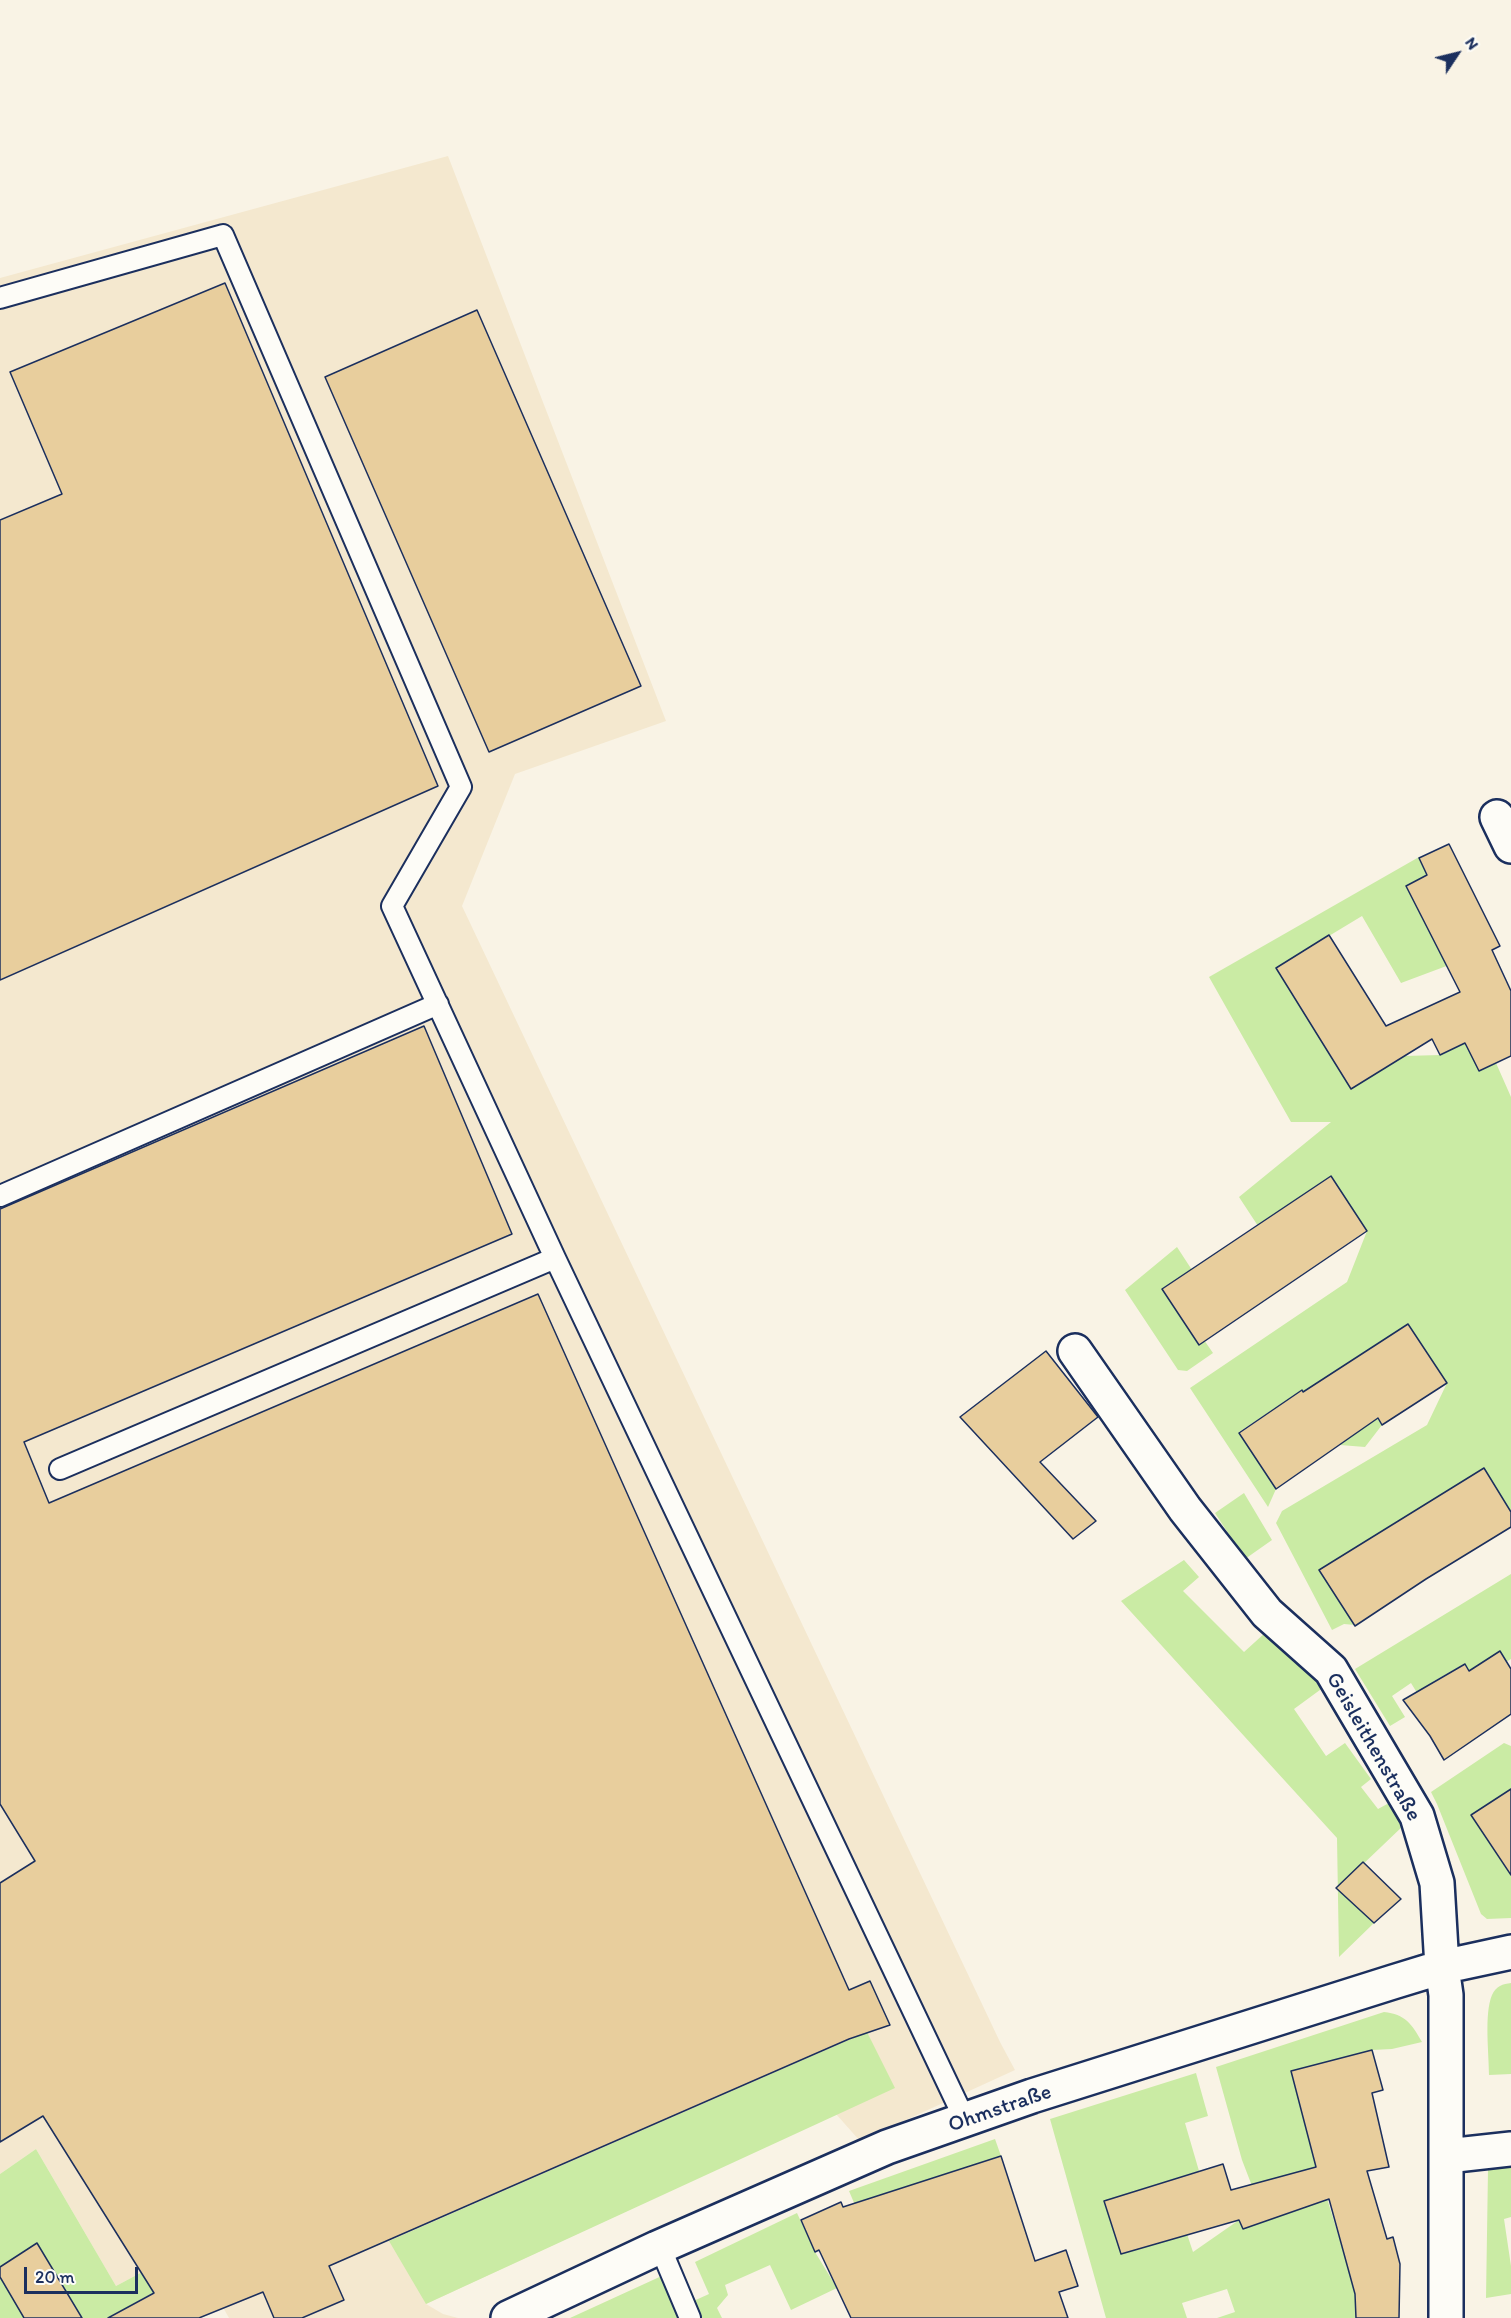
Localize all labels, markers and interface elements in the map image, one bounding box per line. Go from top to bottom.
north arrow [1427,24,1487,84]
text: N [1461,34,1483,53]
street label: Geisleithenstraße [1320,1668,1426,1826]
street label: Ohmstraße [945,2079,1055,2139]
scale bar [27,2255,141,2293]
text: 20 m [35,2266,75,2288]

